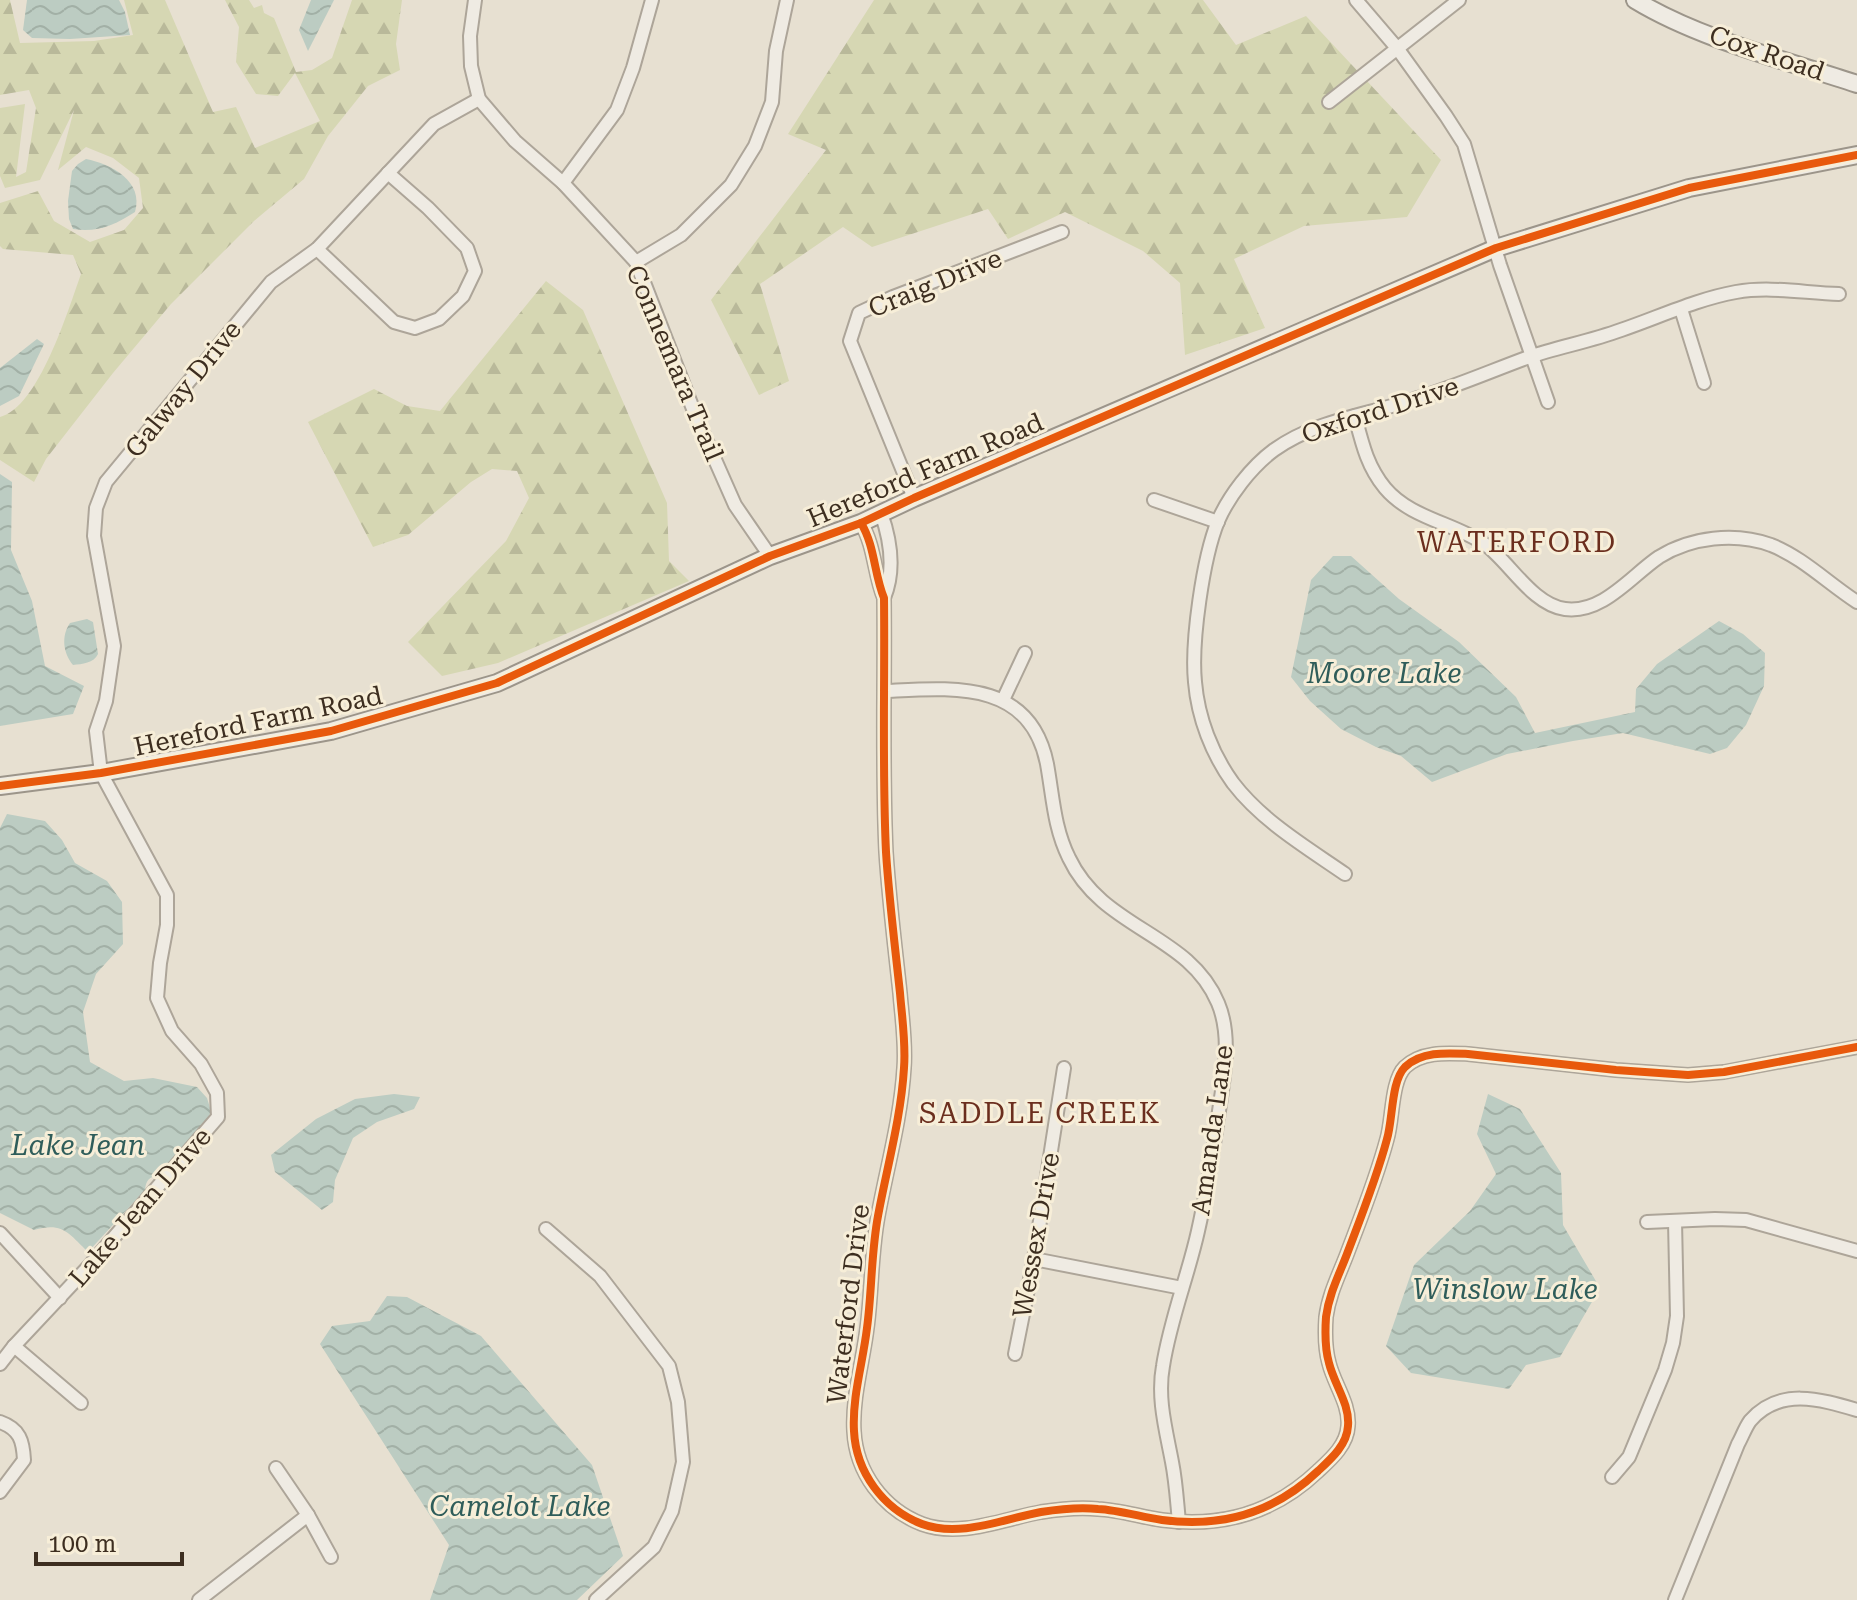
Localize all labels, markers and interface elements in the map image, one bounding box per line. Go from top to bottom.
street label: Cox Road [1705,19,1829,87]
street label: Craig Drive [864,243,1006,323]
street label: Connemara Trail [620,261,730,465]
street label: Galway Drive [119,315,247,463]
street label: Oxford Drive [1298,371,1462,449]
street label: Hereford Farm Road [803,407,1048,533]
district label: WATERFORD [1417,526,1617,559]
water label: Moore Lake [1306,657,1461,690]
street label: Hereford Farm Road [131,680,385,762]
street label: Amanda Lane [1185,1043,1239,1217]
district label: SADDLE CREEK [919,1097,1161,1130]
street label: Lake Jean Drive [63,1121,217,1293]
water label: Lake Jean [10,1129,145,1162]
street label: Wessex Drive [1007,1150,1065,1320]
street label: Waterford Drive [821,1202,875,1406]
water label: Winslow Lake [1412,1273,1598,1306]
water label: Camelot Lake [430,1490,610,1523]
scale bar [36,1516,182,1566]
text: 100 m [48,1530,116,1558]

